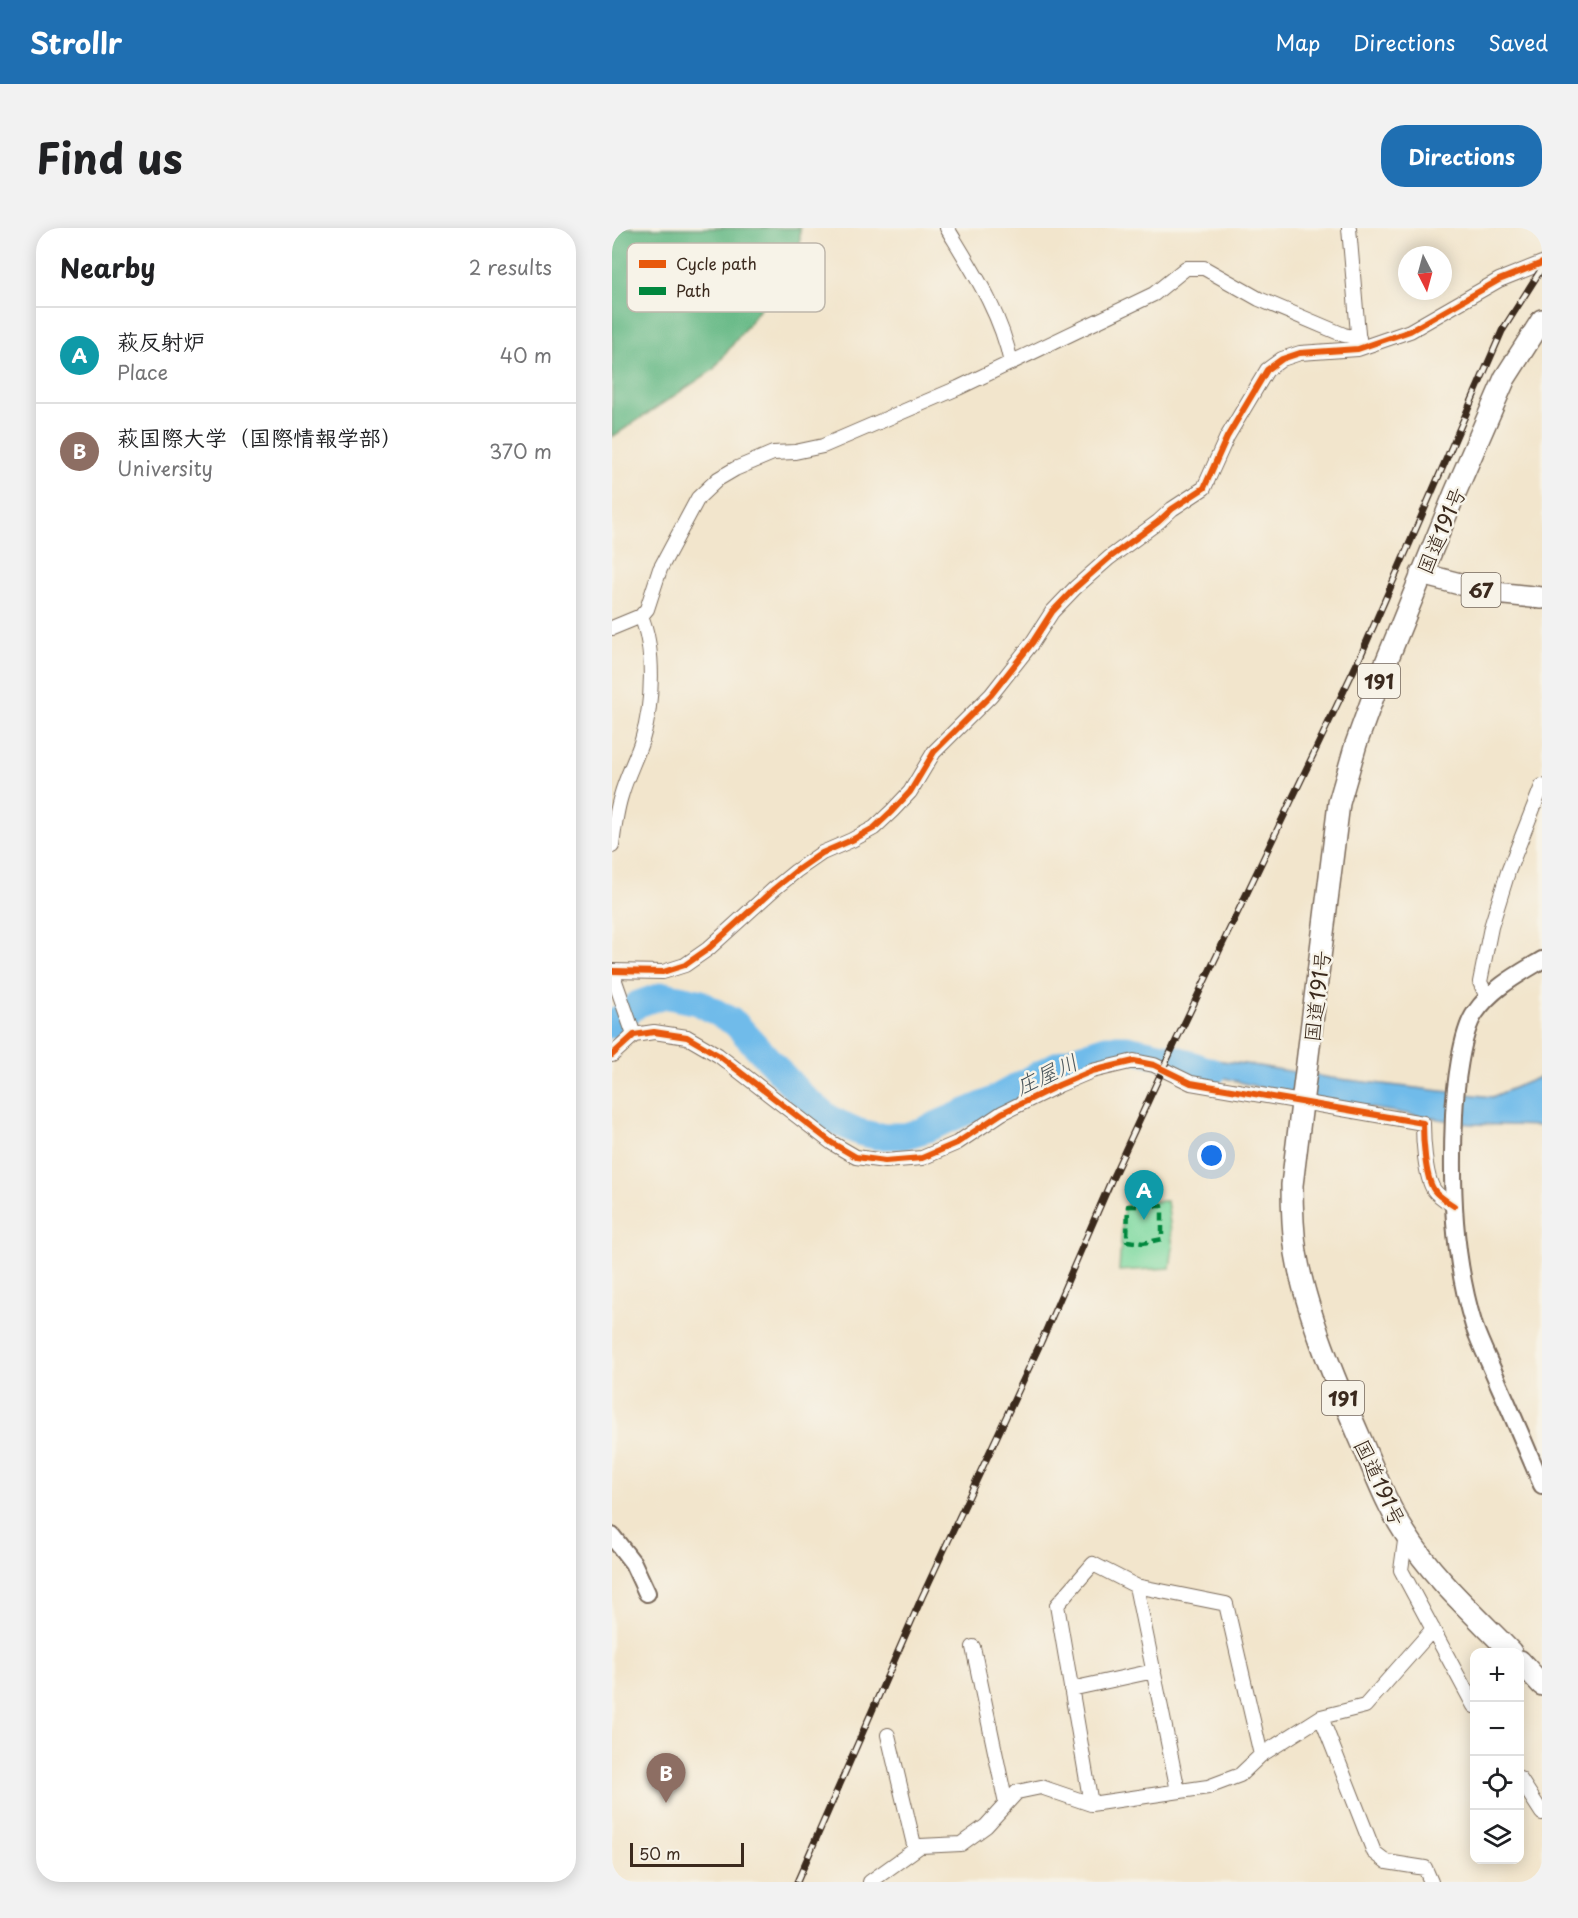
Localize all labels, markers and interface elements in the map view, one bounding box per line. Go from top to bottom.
text: Strollr [30,21,122,64]
text: Map [1275,26,1320,58]
text: Directions [1353,26,1455,58]
text: Saved [1488,26,1548,58]
text: Find us [36,125,183,188]
button: Directions [1381,125,1542,187]
legend [627,243,825,312]
north arrow [1398,246,1452,300]
text: Nearby [60,248,155,287]
text: Cycle path [676,251,757,275]
text: 2 results [469,252,552,282]
text: Path [676,278,711,302]
text: 萩反射炉 [117,324,205,357]
text: A [72,340,87,370]
text: 40 m [500,340,552,370]
text: Place [117,357,168,387]
text: 萩国際大学（国際情報学部） [117,420,403,453]
text: B [73,436,86,466]
text: 370 m [489,436,552,466]
text: University [117,453,213,483]
street label: 国道191号 [1407,481,1473,579]
road number: 67 [1462,573,1500,607]
road number: 191 [1358,664,1400,698]
street label: 国道191号 [1294,948,1338,1044]
water label: 庄屋川 [1009,1044,1083,1102]
your location [1197,1141,1226,1170]
pin: A [1124,1170,1164,1220]
road number: 191 [1322,1381,1364,1415]
street label: 国道191号 [1347,1433,1415,1531]
map controls [1470,1648,1524,1864]
button: + [1470,1648,1524,1702]
button: − [1470,1702,1524,1756]
pin: B [646,1754,686,1803]
button: locate [1470,1756,1524,1810]
button: layers [1470,1810,1524,1864]
scale bar [630,1840,744,1868]
text: 50 m [639,1841,680,1865]

